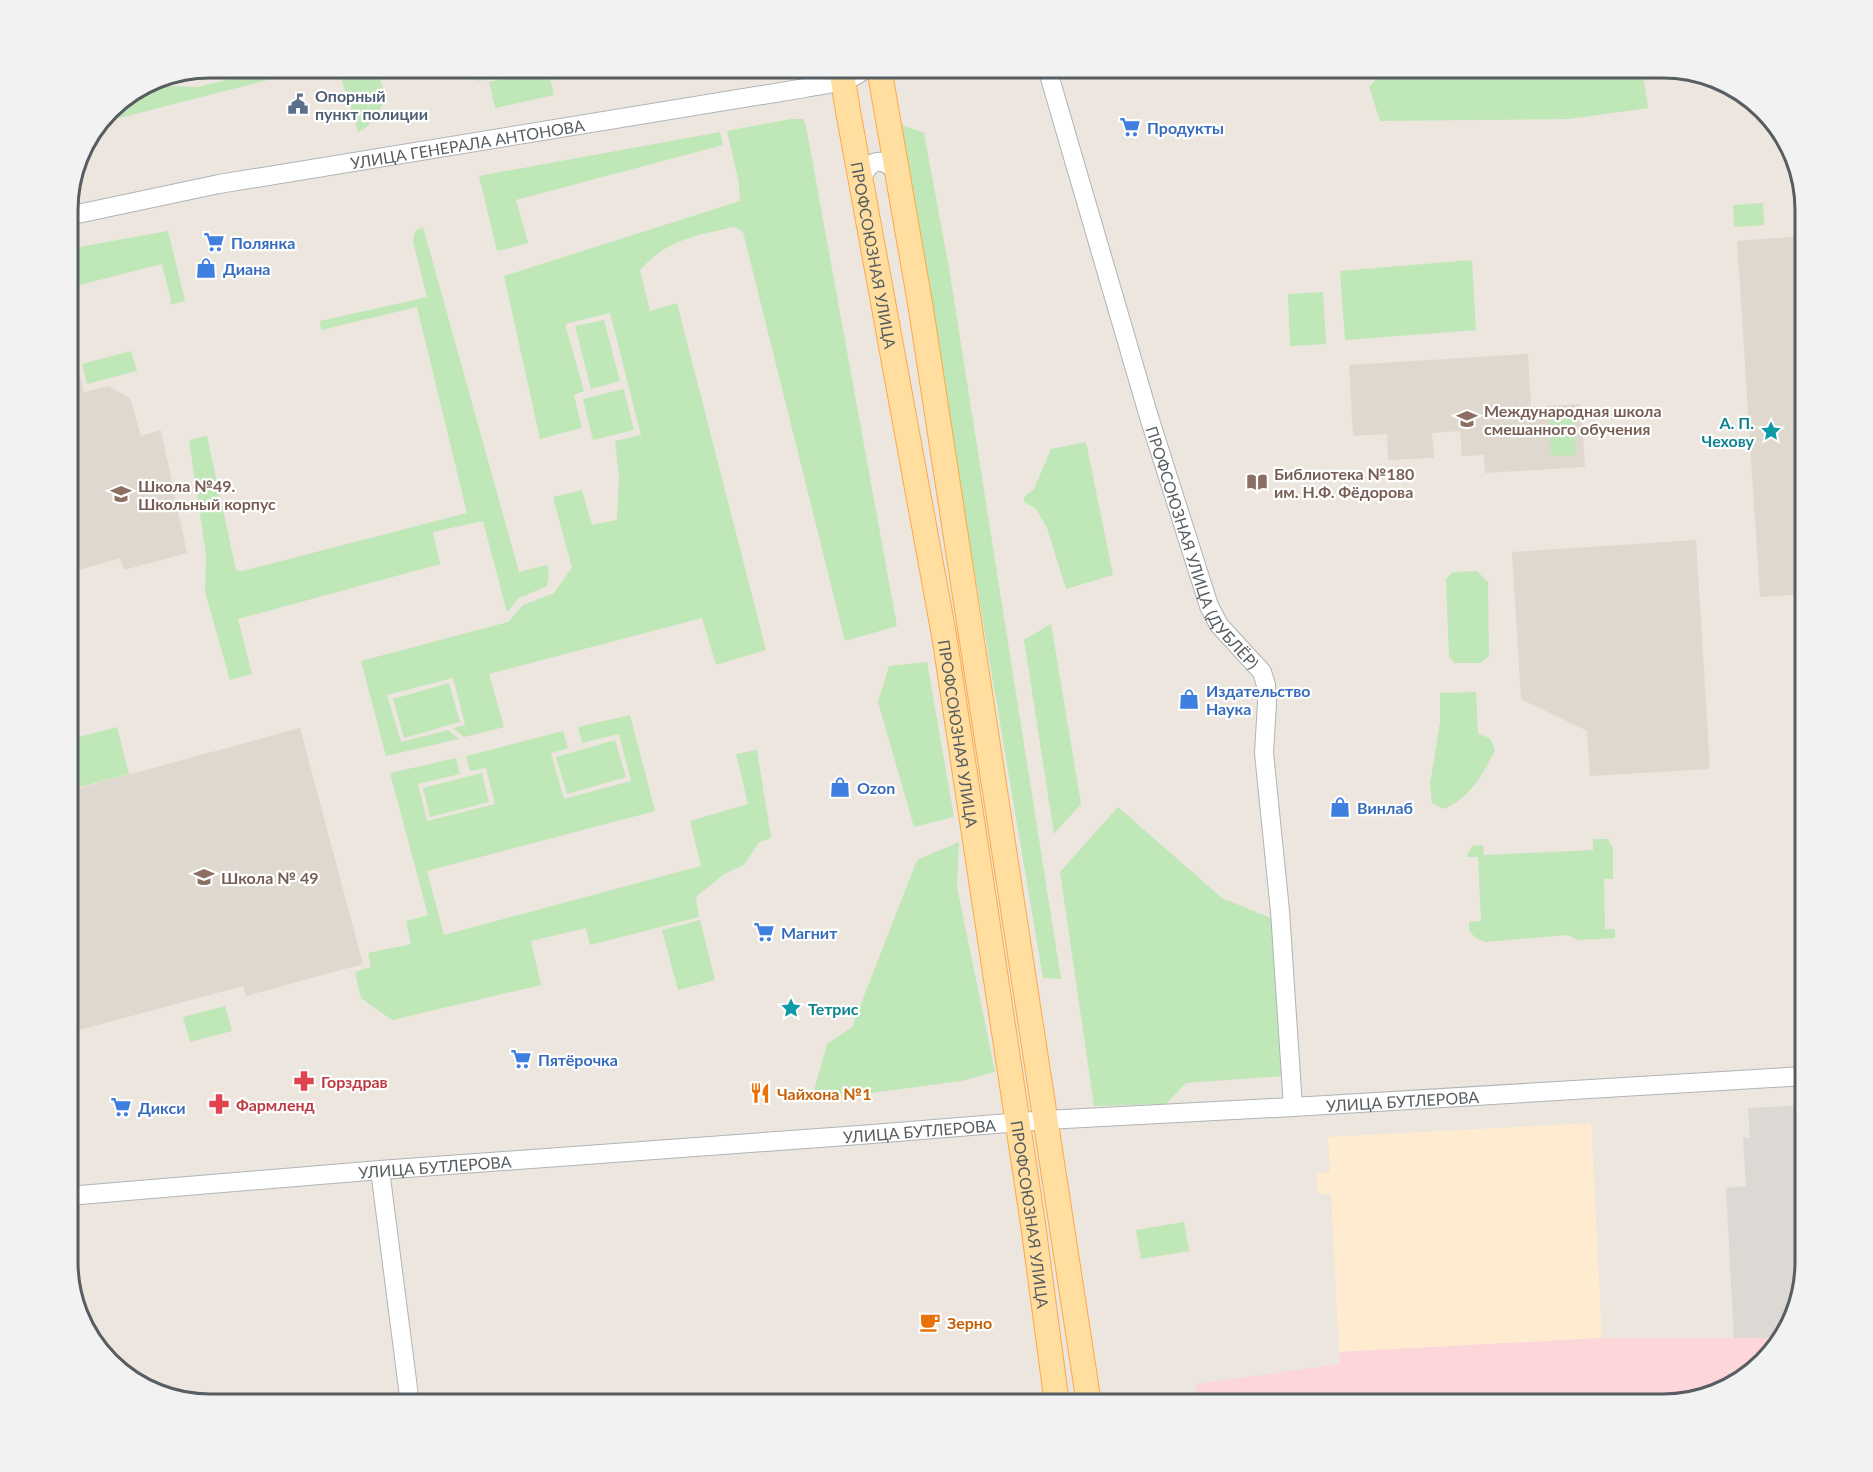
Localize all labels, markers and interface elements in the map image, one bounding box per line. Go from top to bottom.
place label: Опорный пункт полиции [315,86,428,123]
public building icon: Опорный пункт полиции [286,92,310,116]
street label: УЛИЦА ГЕНЕРАЛА АНТОНОВА [349,115,586,172]
supermarket icon: Продукты [1118,115,1142,139]
place label: Продукты [1147,118,1224,137]
street label: ПРОФСОЮЗНАЯ УЛИЦА [848,160,901,350]
supermarket icon: Полянка [202,230,226,254]
place label: Полянка [231,233,295,252]
shop icon: Диана [194,256,218,280]
place label: Диана [223,259,270,278]
place label: Международная школа смешанного обучения [1484,401,1662,438]
school or university icon: Международная школа смешанного обучения [1455,407,1479,431]
place label: А. П. Чехову [1702,413,1755,450]
place icon: А. П. Чехову [1759,419,1783,443]
street label: ПРОФСОЮЗНАЯ УЛИЦА (ДУБЛЁР) [1143,424,1263,672]
place label: Библиотека №180 им. Н.Ф. Фёдорова [1274,464,1414,501]
library icon: Библиотека №180 им. Н.Ф. Фёдорова [1245,470,1269,494]
place label: Школа №49. Школьный корпус [138,476,276,513]
school or university icon: Школа №49. Школьный корпус [109,482,133,506]
street label: ПРОФСОЮЗНАЯ УЛИЦА [935,638,982,829]
place label: Издательство Наука [1206,681,1310,718]
shop icon: Издательство Наука [1177,687,1201,711]
shop icon: Ozon [828,775,852,799]
place label: Ozon [857,778,895,797]
shop icon: Винлаб [1328,795,1352,819]
place label: Винлаб [1357,798,1413,817]
school or university icon: Школа № 49 [192,865,216,889]
place label: Школа № 49 [221,868,318,887]
supermarket icon: Магнит [752,920,776,944]
place label: Магнит [781,923,838,942]
place icon: Тетрис [779,996,803,1020]
place label: Тетрис [808,999,859,1018]
supermarket icon: Пятёрочка [509,1047,533,1071]
place label: Пятёрочка [538,1050,618,1069]
pharmacy icon: Горздрав [292,1069,316,1093]
place label: Горздрав [321,1072,388,1091]
restaurant icon: Чайхона №1 [748,1081,772,1105]
place label: Чайхона №1 [777,1084,871,1103]
street label: УЛИЦА БУТЛЕРОВА [1325,1086,1480,1114]
pharmacy icon: Фармленд [207,1092,231,1116]
supermarket icon: Дикси [109,1095,133,1119]
place label: Фармленд [236,1095,315,1114]
place label: Дикси [138,1098,186,1117]
street label: УЛИЦА БУТЛЕРОВА [842,1115,997,1146]
street label: ПРОФСОЮЗНАЯ УЛИЦА [1008,1119,1054,1310]
street label: УЛИЦА БУТЛЕРОВА [358,1151,512,1181]
cafe icon: Зерно [918,1310,942,1334]
place label: Зерно [947,1313,992,1332]

